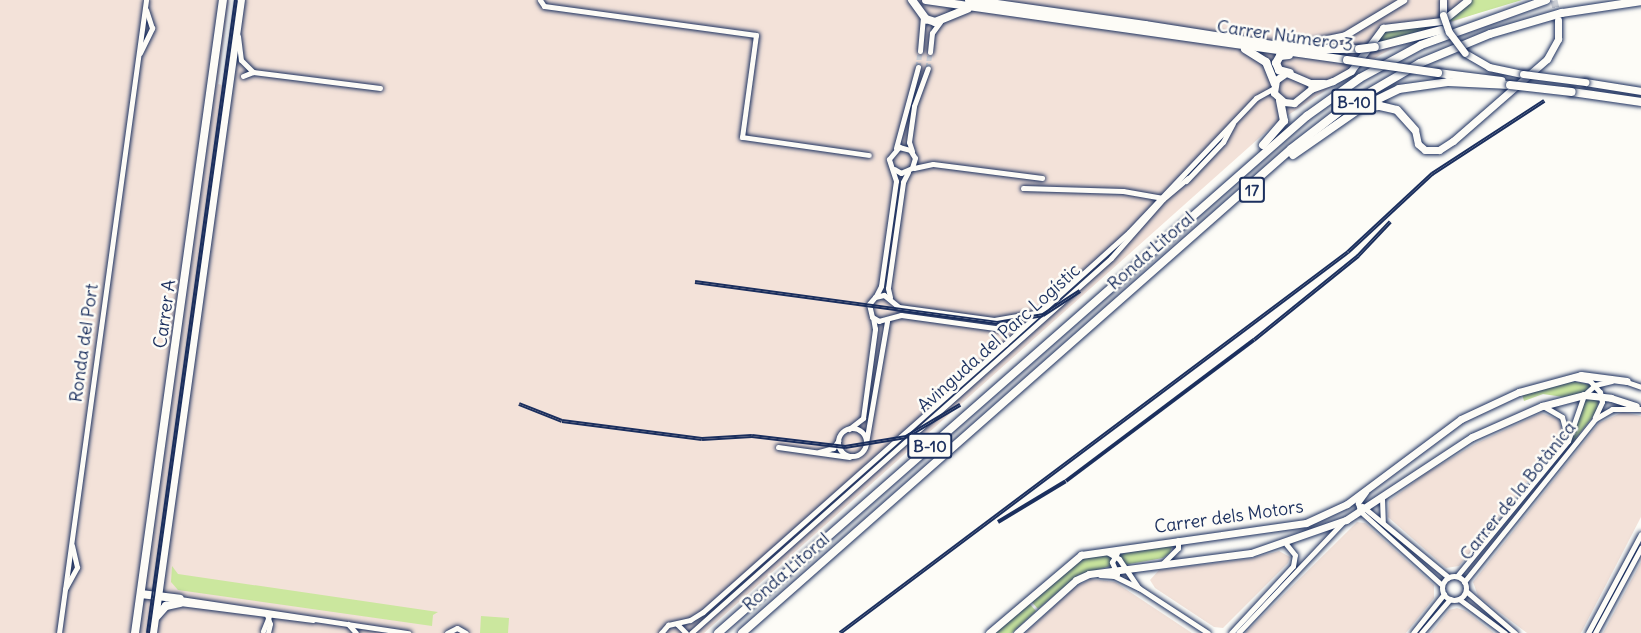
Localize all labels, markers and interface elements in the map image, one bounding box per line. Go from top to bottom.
street label: Carrer Número 3 [1215,16,1355,56]
road number: B-10 [1330,89,1378,115]
road number: 17 [1238,177,1266,203]
street label: Ronda Litoral [1103,207,1199,295]
street label: Avinguda del Parc Logístic [913,259,1085,417]
street label: Carrer A [150,278,180,350]
street label: Ronda del Port [65,282,103,404]
street label: Carrer de la Botànica [1455,417,1581,565]
road number: B-10 [906,433,954,459]
street label: Carrer dels Motors [1153,496,1305,538]
street label: Ronda Litoral [738,528,834,616]

